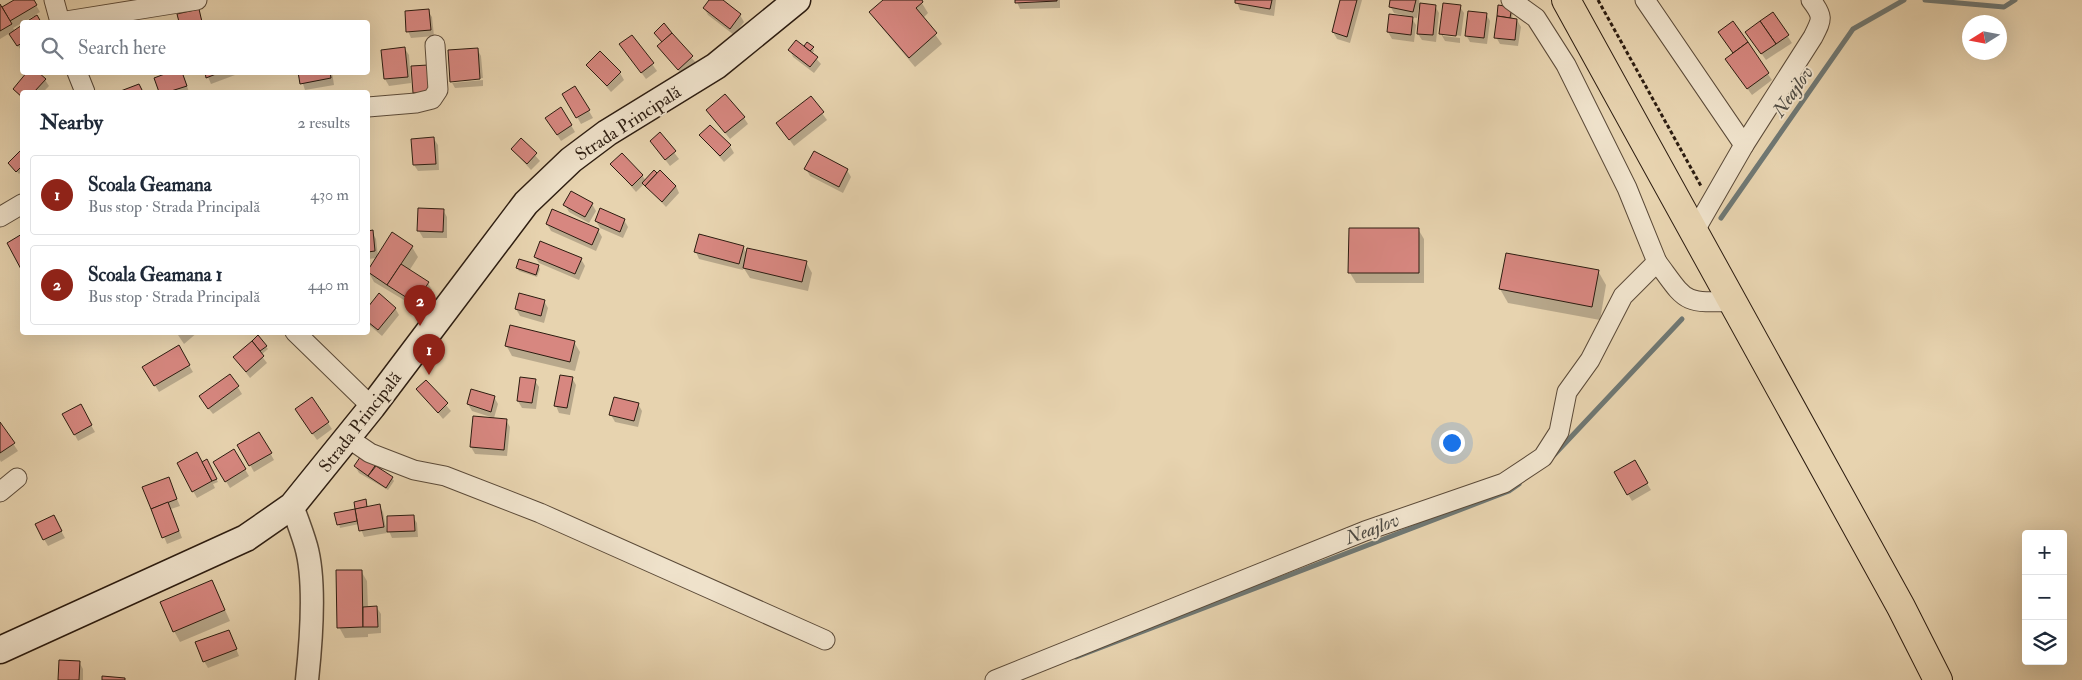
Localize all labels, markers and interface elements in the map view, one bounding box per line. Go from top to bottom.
north arrow [1962,15,2007,60]
search box [20,20,370,75]
icon: search [38,34,66,62]
text: Search here [78,36,166,60]
water label: Neajlov [1766,62,1819,122]
street label: Strada Principală [571,80,686,166]
text: Nearby [40,109,103,136]
text: 2 results [297,113,350,133]
text: Scoala Geamana [88,173,212,197]
text: 1 [54,185,60,205]
text: 430 m [310,185,349,205]
text: Bus stop · Strada Principală [88,197,260,217]
text: Scoala Geamana 1 [88,263,222,287]
text: 2 [53,275,61,295]
text: 440 m [308,275,349,295]
pin: 2 [404,285,436,326]
text: Bus stop · Strada Principală [88,287,260,307]
pin: 1 [413,334,445,375]
street label: Strada Principală [314,367,407,477]
your location [1439,430,1465,456]
water label: Neajlov [1341,508,1403,551]
map controls [2022,530,2067,665]
button: + [2022,530,2067,575]
button: − [2022,575,2067,620]
button: layers [2022,620,2067,665]

